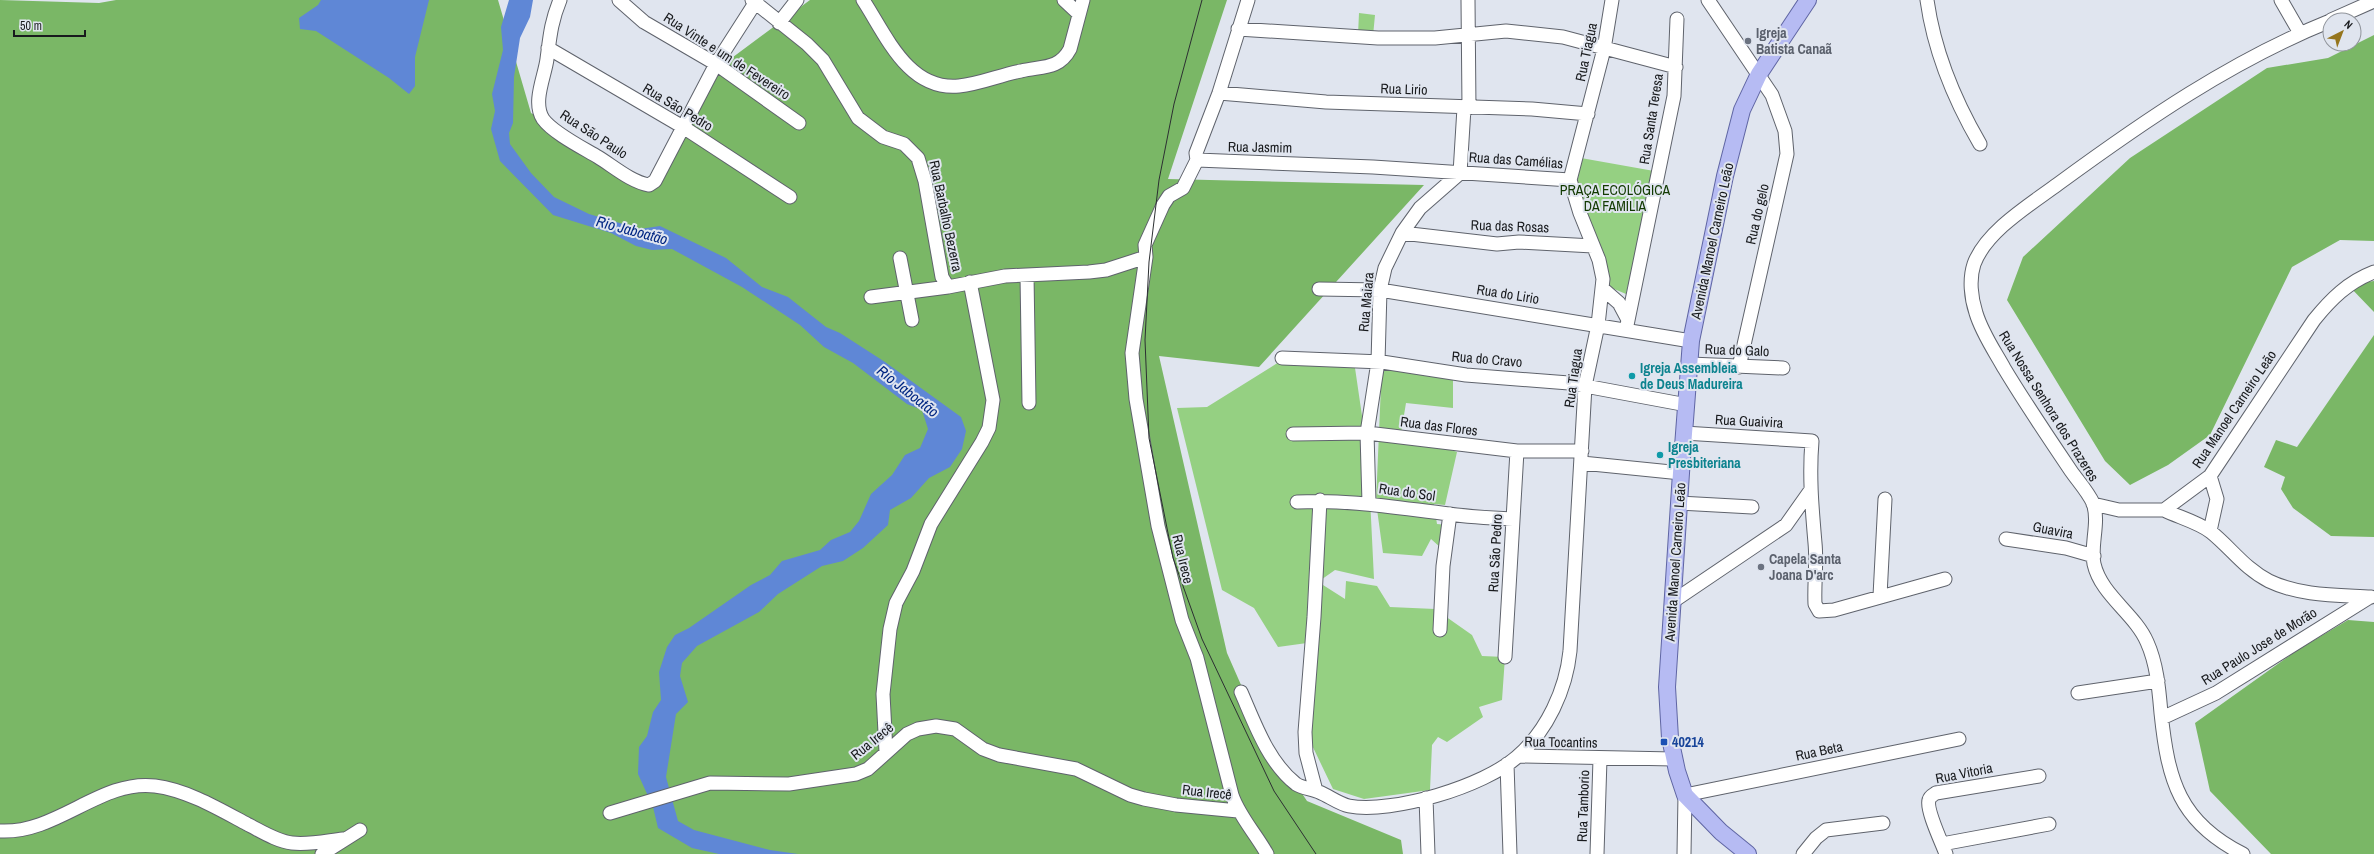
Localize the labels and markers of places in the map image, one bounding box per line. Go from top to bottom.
place label: Igreja Batista Canaã [1756,24,1833,58]
marker: Igreja Batista Canaã [1743,36,1753,46]
place label: Igreja Assembleia de Deus Madureira [1640,359,1743,393]
marker: Igreja Assembleia de Deus Madureira [1627,371,1637,381]
place label: Igreja Presbiteriana [1668,438,1741,472]
marker: Igreja Presbiteriana [1655,450,1665,460]
place label: Capela Santa Joana D'arc [1769,550,1842,584]
marker: Capela Santa Joana D'arc [1756,562,1766,572]
place label: 40214 [1672,733,1705,751]
marker: 40214 [1659,737,1669,747]

